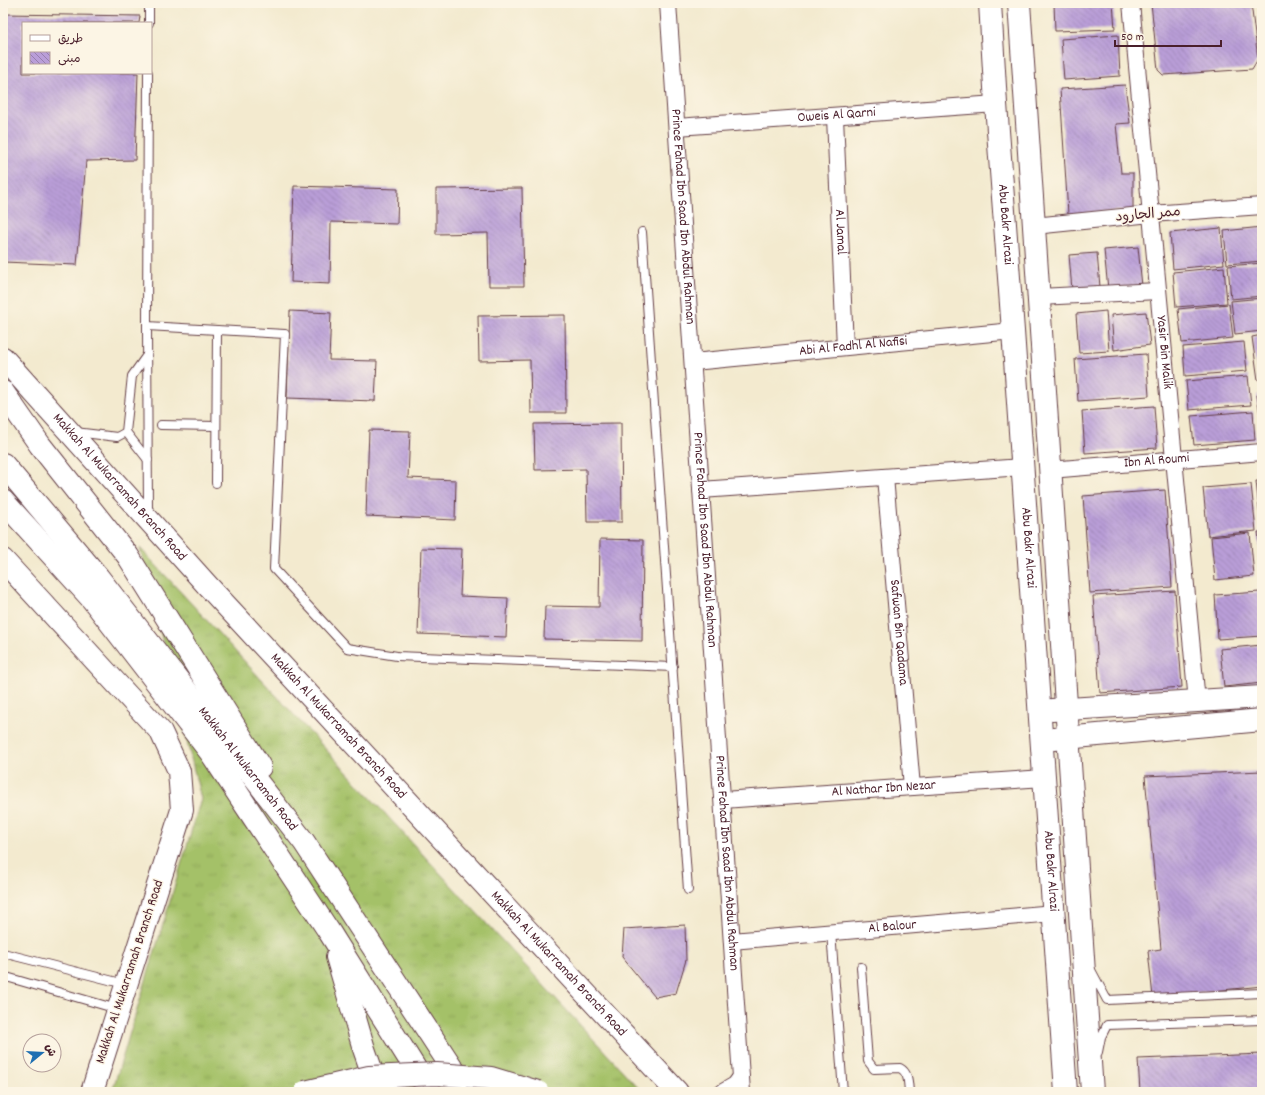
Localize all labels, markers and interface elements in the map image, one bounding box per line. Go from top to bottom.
legend [22,22,152,74]
scale bar [1115,22,1221,48]
text: 50 m [1121,29,1144,46]
text: طريق [58,31,83,48]
text: مبنى [58,51,81,68]
street label: Oweis Al Qarni [797,103,877,128]
street label: Prince Fahad Ibn Saad Ibn Abdul Rahman [665,108,700,325]
street label: Abu Bakr Alrazi [992,183,1018,266]
street label: ممر الجارود [1115,202,1181,228]
street label: Al Jamal [829,209,851,256]
street label: Yasir Bin Malik [1151,315,1177,390]
street label: Abi Al Fadhl Al Nafisi [798,331,909,362]
street label: Makkah Al Mukarramah Branch Road [48,409,191,566]
street label: Prince Fahad Ibn Saad Ibn Abdul Rahman [687,431,722,648]
street label: Ibn Al Roumi [1123,448,1191,474]
street label: Abu Bakr Alrazi [1015,507,1041,589]
street label: Safwan Bin Qadama [884,579,913,686]
street label: Makkah Al Mukarramah Branch Road [265,649,411,804]
street label: Makkah Al Mukarramah Road [193,703,302,835]
street label: Prince Fahad Ibn Saad Ibn Abdul Rahman [709,755,744,971]
street label: Al Nathar Ibn Nezar [831,775,937,803]
street label: Abu Bakr Alrazi [1038,830,1063,912]
street label: Makkah Al Mukarramah Branch Road [91,878,169,1066]
street label: Makkah Al Mukarramah Branch Road [486,887,631,1041]
street label: Al Balour [867,915,918,939]
north arrow [22,1033,62,1073]
text: ش [40,1042,59,1059]

